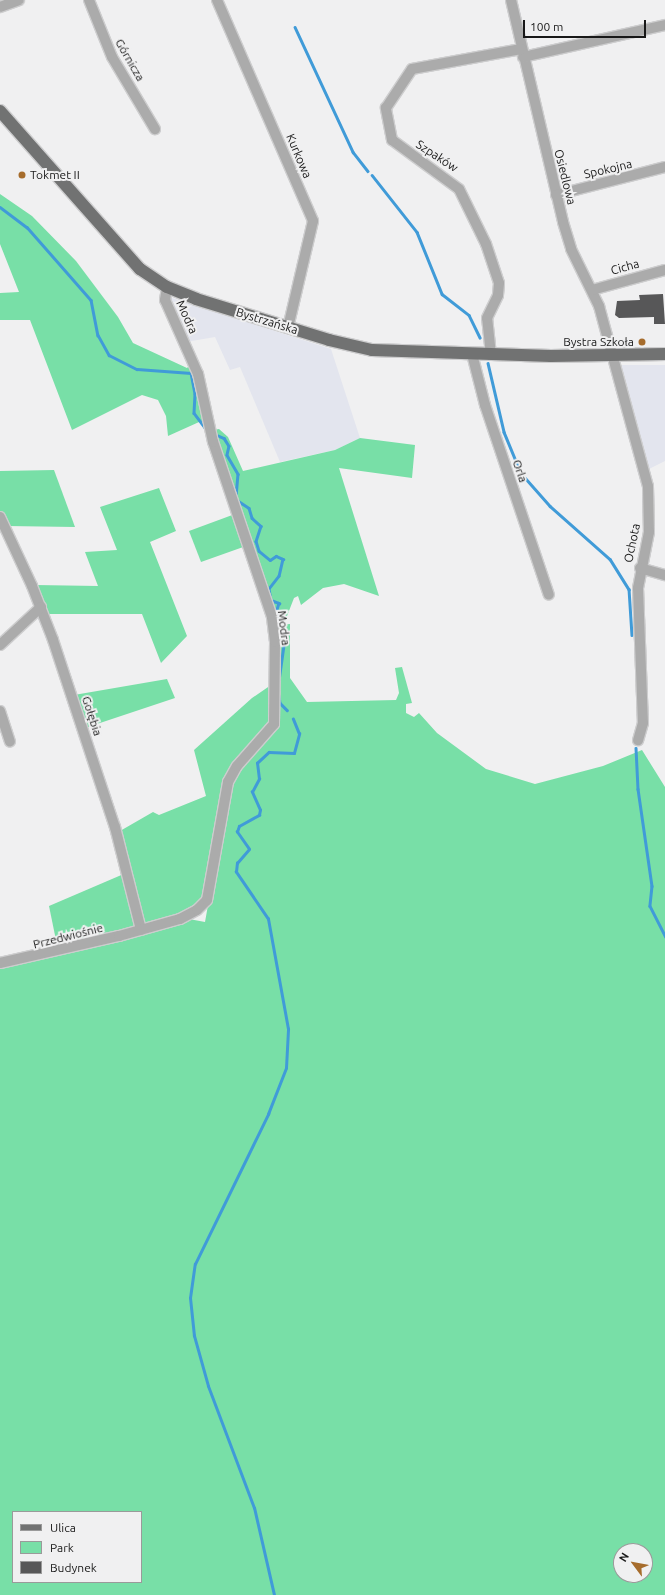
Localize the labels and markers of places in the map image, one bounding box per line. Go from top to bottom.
place label: Tokmet II [30,168,80,182]
marker: Tokmet II [17,170,27,180]
place label: Bystra Szkoła [563,335,634,349]
marker: Bystra Szkoła [637,337,647,347]

